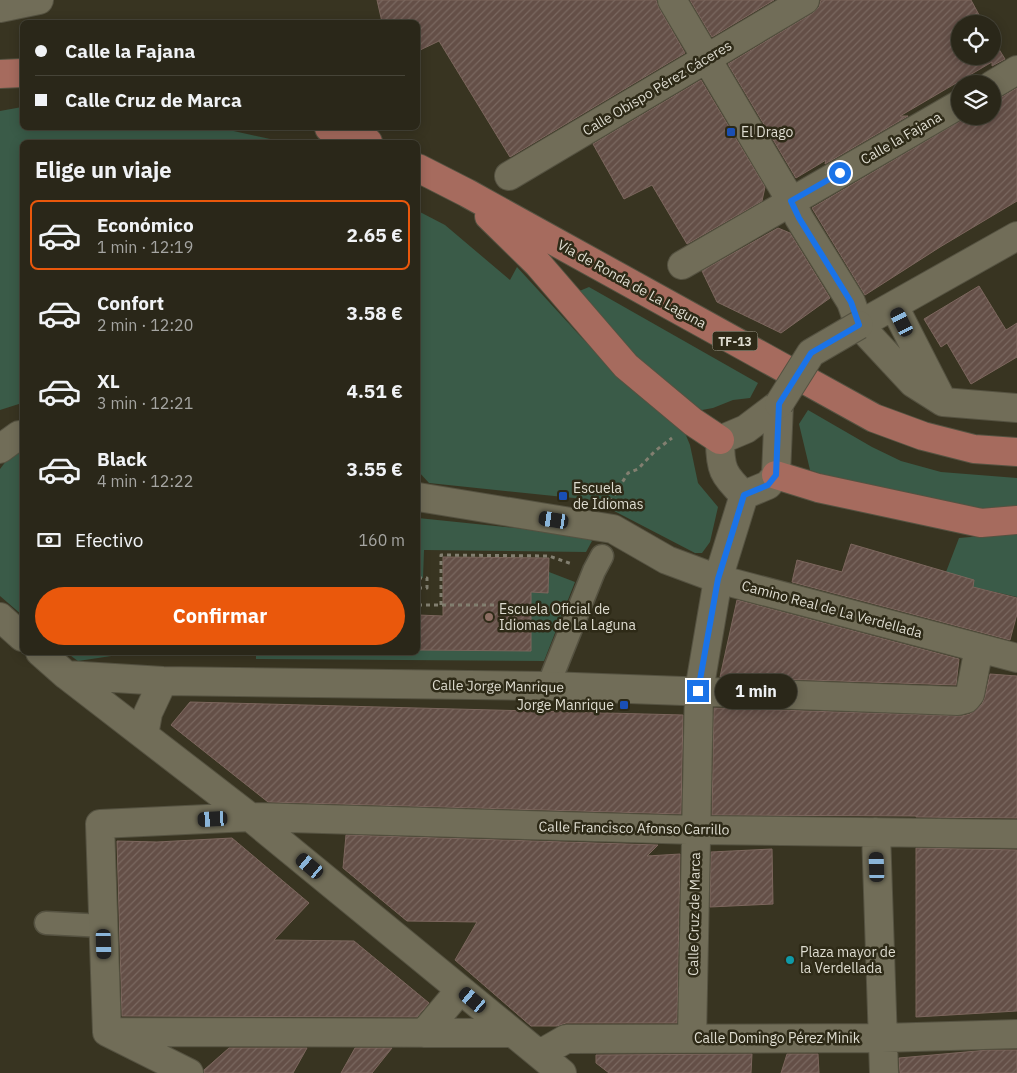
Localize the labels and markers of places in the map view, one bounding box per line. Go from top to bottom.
place label: El Drago [741,123,794,141]
marker: El Drago [725,126,737,138]
place label: Escuela de Idiomas [573,479,644,513]
marker: Escuela de Idiomas [557,490,569,502]
place label: Escuela Oficial de Idiomas de La Laguna [499,600,636,634]
marker: Escuela Oficial de Idiomas de La Laguna [483,611,495,623]
place label: Jorge Manrique [517,696,614,714]
marker: Jorge Manrique [618,699,630,711]
place label: Plaza mayor de la Verdellada [800,943,896,977]
marker: Plaza mayor de la Verdellada [784,954,796,966]

